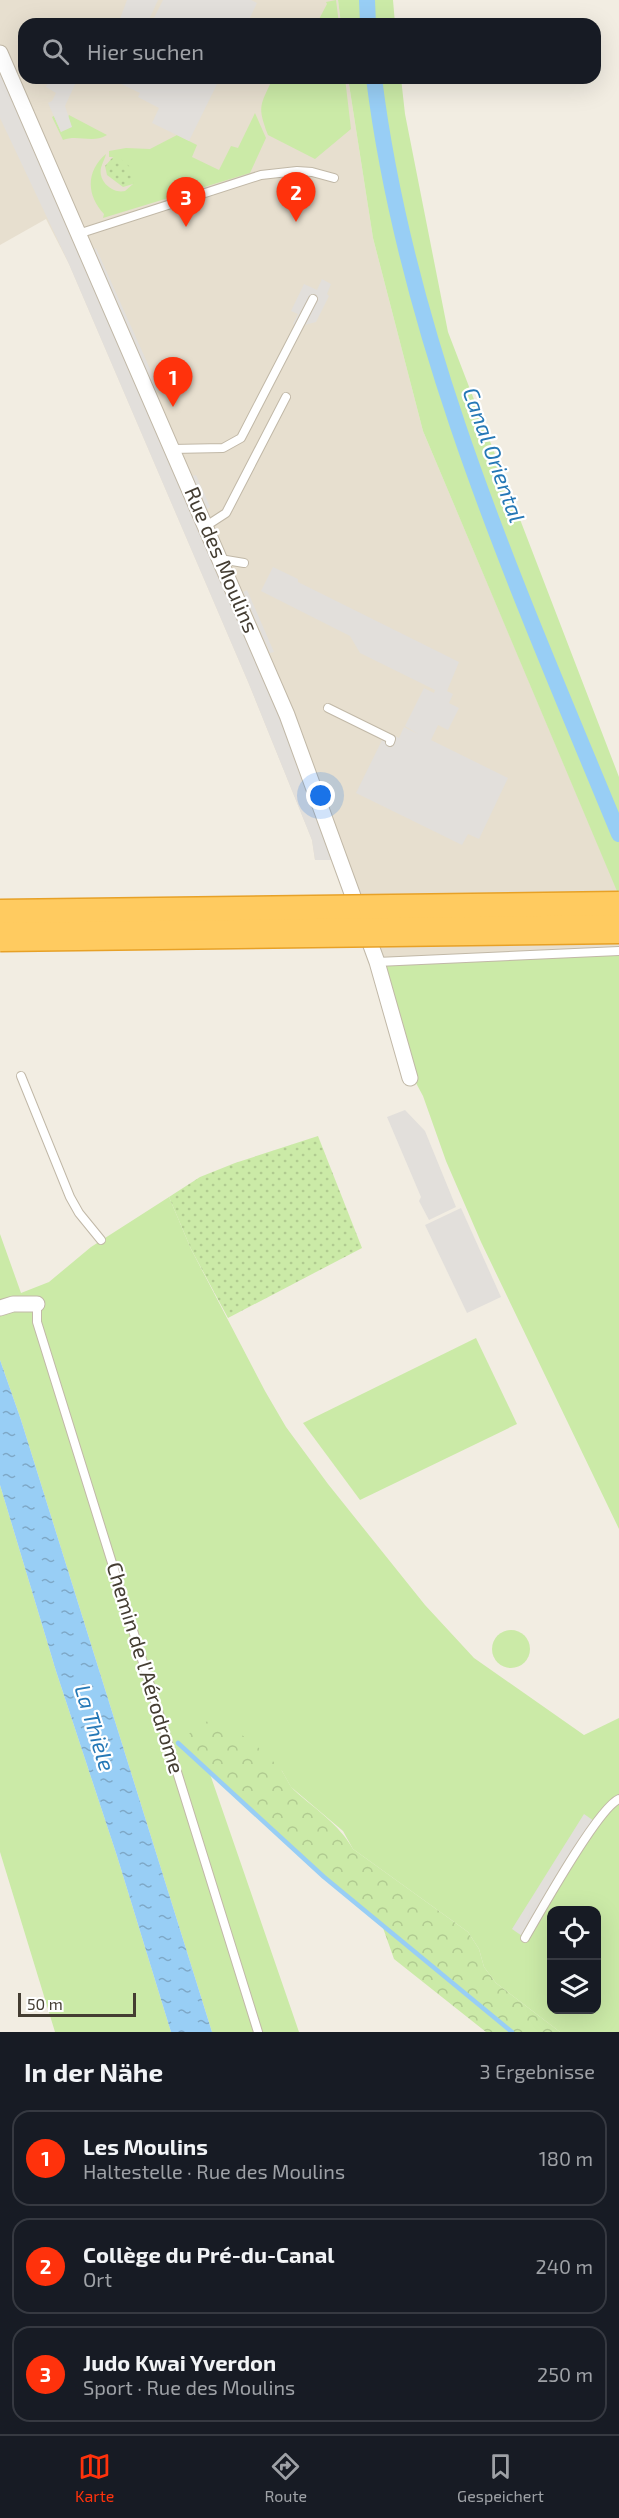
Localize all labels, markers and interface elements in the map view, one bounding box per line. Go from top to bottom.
search box [18,18,601,84]
icon: search [39,35,72,68]
text: Hier suchen [87,38,204,64]
pin: 2 [276,172,316,222]
pin: 3 [166,178,206,227]
pin: 1 [154,358,192,407]
water label: Canal Oriental [458,384,531,526]
street label: Rue des Moulins [180,483,264,636]
your location [306,781,335,810]
street label: Chemin de l'Aérodrome [102,1559,190,1776]
water label: La Thièle [71,1681,121,1774]
map controls [547,1906,601,2014]
button: locate [547,1906,601,1960]
button: layers [547,1960,601,2014]
scale bar [18,1990,136,2018]
text: 50 m [27,1994,63,2013]
text: In der Nähe [24,2056,163,2087]
text: 3 Ergebnisse [479,2059,595,2083]
text: Les Moulins [83,2133,208,2159]
text: 1 [41,2146,50,2170]
text: 180 m [539,2146,593,2170]
text: Haltestelle · Rue des Moulins [83,2159,345,2183]
text: Collège du Pré-du-Canal [83,2241,335,2267]
text: 2 [40,2254,51,2278]
text: 240 m [535,2254,593,2278]
text: Ort [83,2267,112,2291]
text: Judo Kwai Yverdon [83,2349,276,2375]
text: 3 [40,2362,51,2386]
text: 250 m [537,2362,593,2386]
text: Sport · Rue des Moulins [83,2375,295,2399]
tab: Karte [75,2450,114,2505]
tab: Route [264,2450,307,2505]
tab: Gespeichert [457,2450,544,2505]

